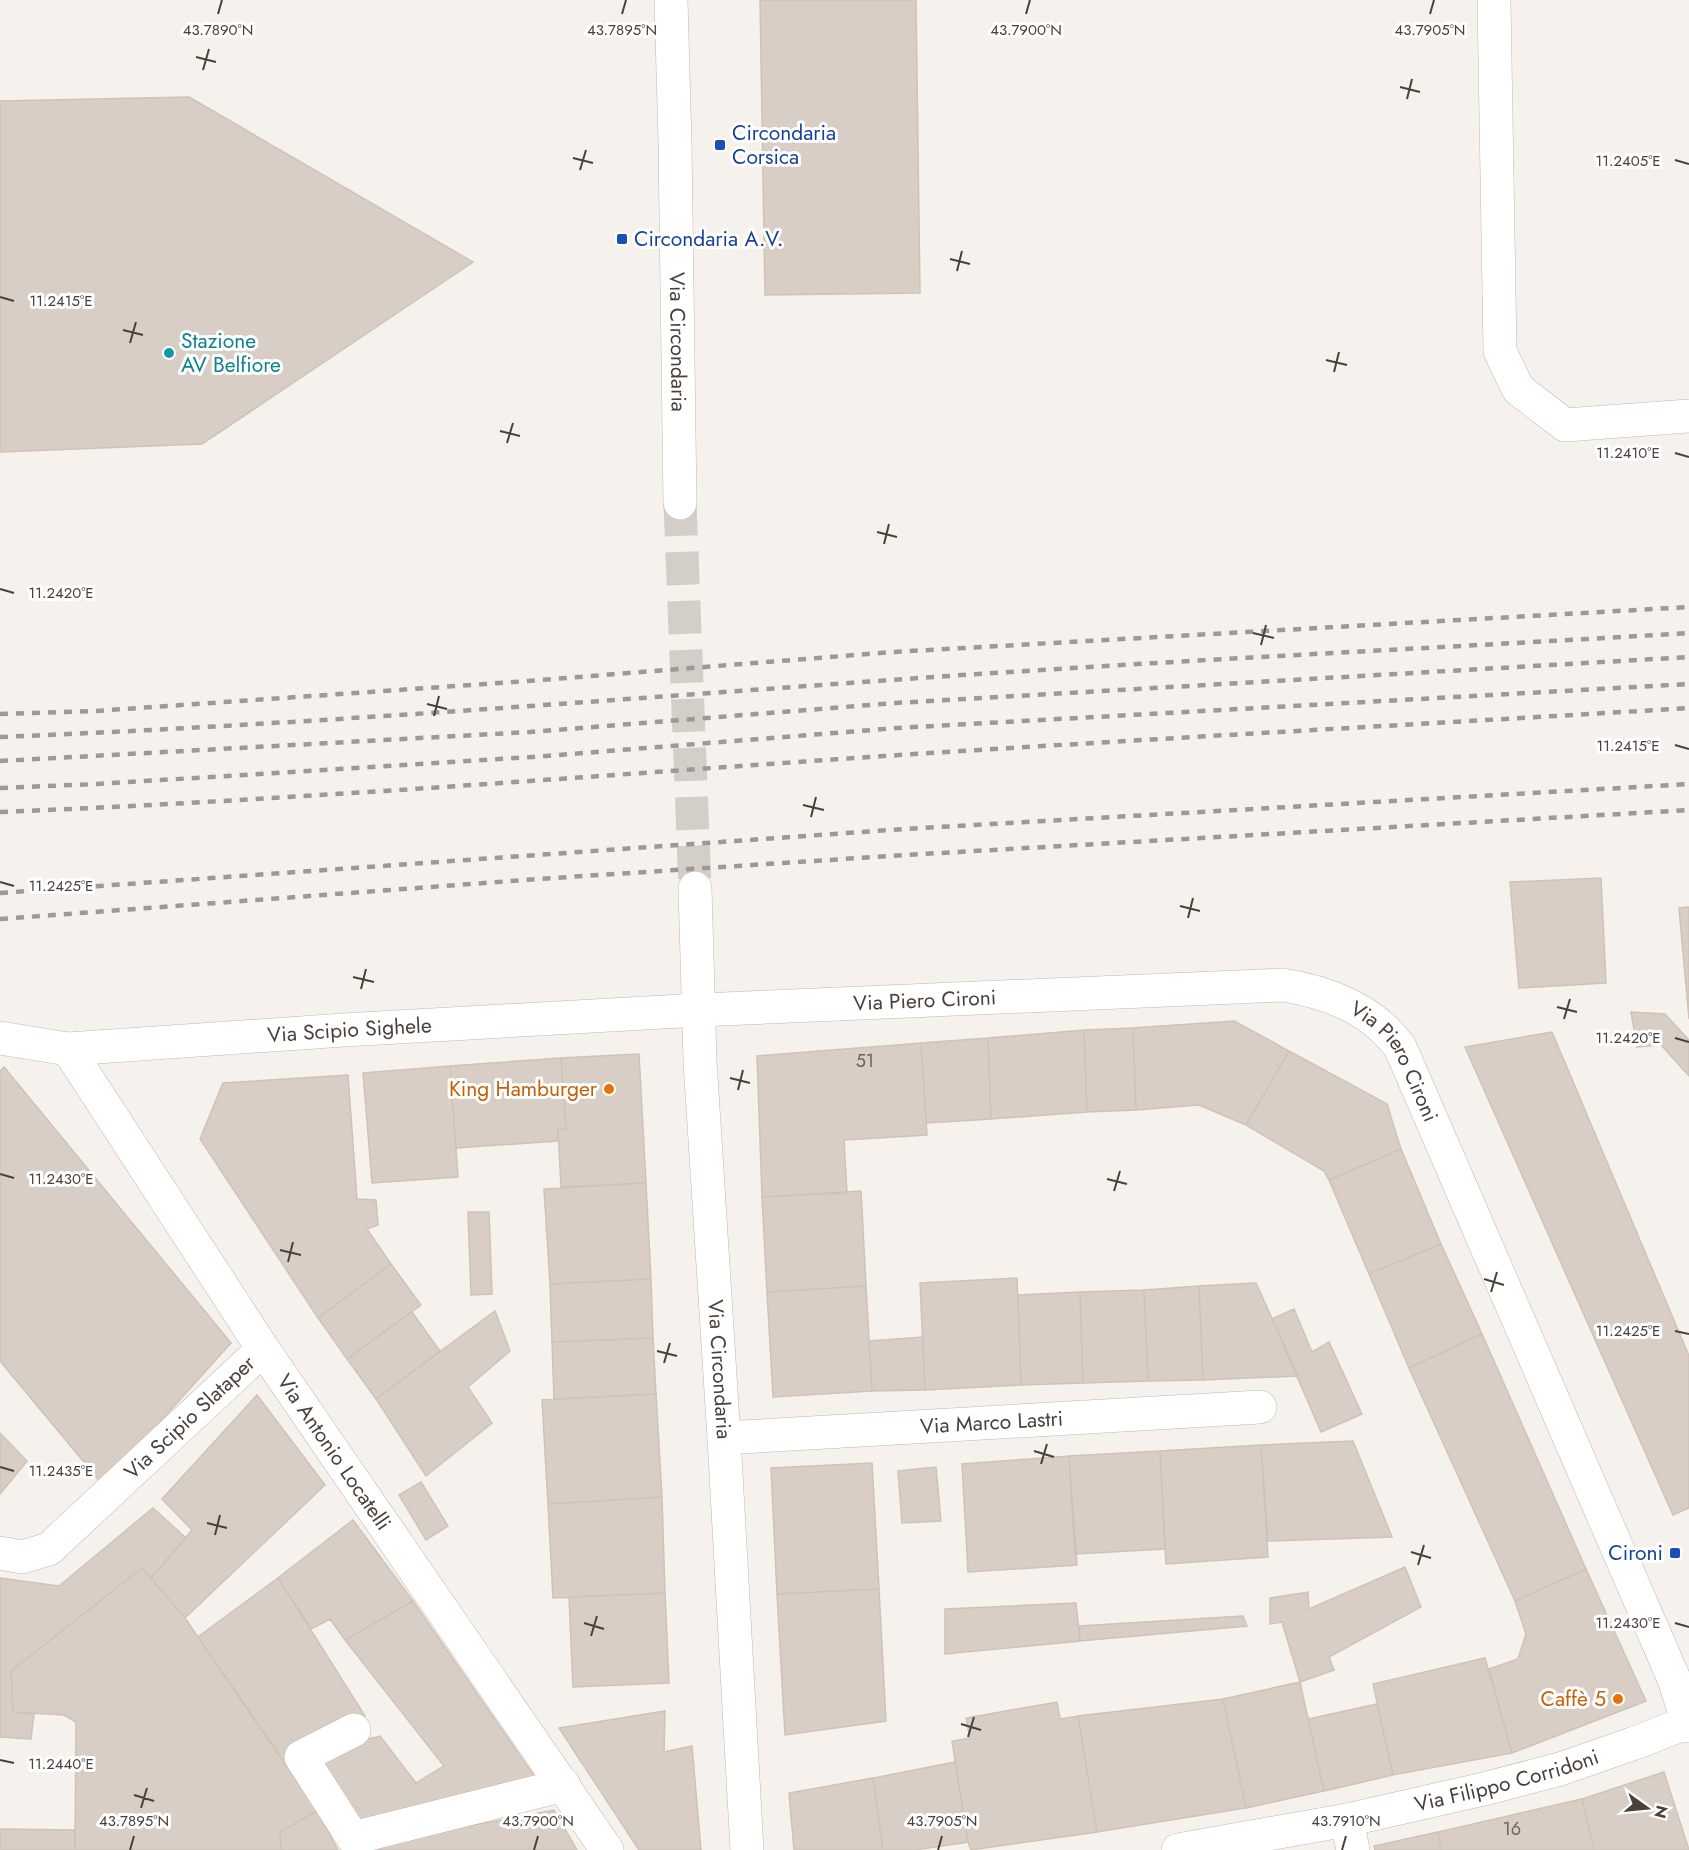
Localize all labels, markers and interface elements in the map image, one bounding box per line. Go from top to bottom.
text: 43.7890°N [183,19,253,41]
text: 43.7895°N [587,19,657,41]
text: 43.7900°N [990,19,1062,41]
text: 43.7905°N [1395,19,1465,41]
place label: Circondaria Corsica [732,118,836,172]
marker: Circondaria Corsica [713,138,727,152]
text: 11.2405°E [1595,150,1661,172]
place label: Circondaria A.V. [634,224,783,254]
marker: Circondaria A.V. [615,232,629,246]
street label: Via Circondaria [662,272,694,412]
text: 11.2415°E [30,290,92,312]
place label: Stazione AV Belfiore [181,326,281,380]
marker: Stazione AV Belfiore [162,346,176,360]
text: 11.2410°E [1596,442,1660,464]
text: 11.2420°E [28,582,94,604]
text: 11.2415°E [1597,735,1659,757]
text: 11.2425°E [29,875,93,897]
street label: Via Piero Cironi [853,982,997,1018]
street label: Via Piero Cironi [1345,994,1446,1126]
street label: Via Scipio Sighele [266,1010,433,1050]
text: 11.2420°E [1595,1027,1661,1049]
house number: 51 [856,1048,874,1074]
place label: King Hamburger [449,1074,598,1104]
marker: King Hamburger [602,1082,616,1096]
text: 11.2430°E [29,1168,93,1190]
street label: Via Circondaria [700,1299,739,1440]
text: 11.2425°E [1596,1320,1660,1342]
street label: Via Scipio Slataper [117,1348,262,1486]
street label: Via Antonio Locatelli [270,1368,398,1536]
street label: Via Marco Lastri [919,1403,1064,1442]
text: 11.2435°E [29,1460,93,1482]
place label: Cironi [1608,1538,1663,1568]
marker: Cironi [1668,1546,1682,1560]
text: 11.2430°E [1596,1612,1660,1634]
place label: Caffè 5 [1541,1684,1606,1714]
marker: Caffè 5 [1611,1692,1625,1706]
street label: Via Filippo Corridoni [1412,1742,1603,1819]
text: 11.2440°E [28,1753,94,1775]
north arrow [1617,1778,1677,1838]
text: N [1648,1803,1674,1821]
text: 43.7895°N [99,1810,169,1832]
text: 43.7900°N [502,1810,574,1832]
text: 43.7905°N [907,1810,977,1832]
text: 43.7910°N [1311,1810,1381,1832]
house number: 16 [1503,1816,1521,1842]

